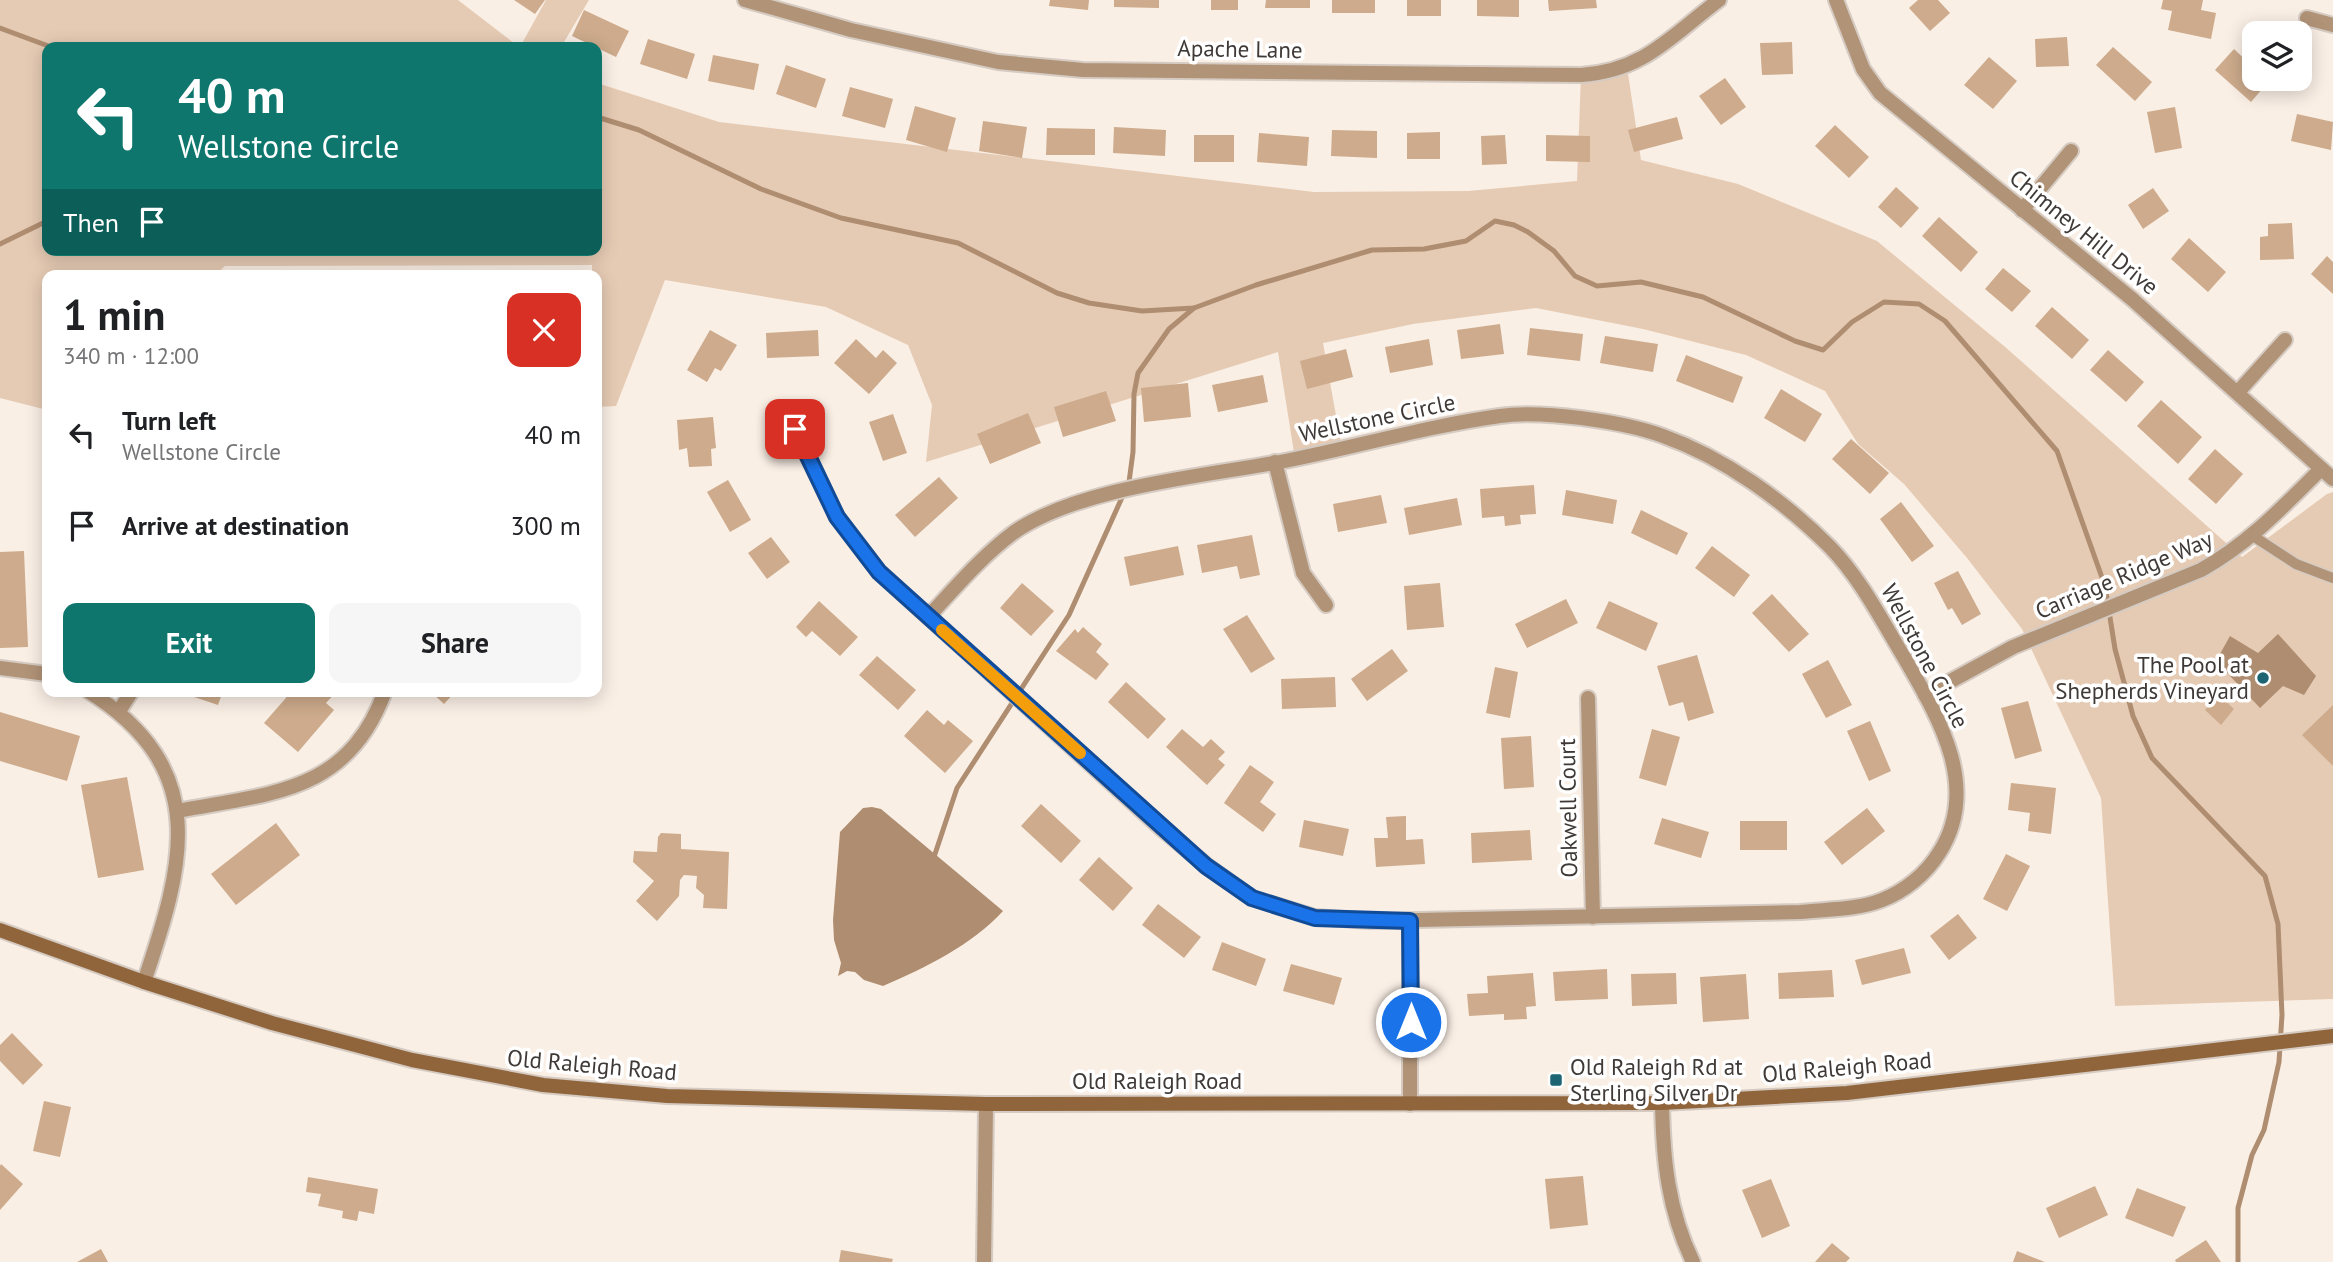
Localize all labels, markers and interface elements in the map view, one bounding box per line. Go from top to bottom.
map controls [2242,21,2312,91]
button: layers [2242,21,2312,91]
street label: Apache Lane [1177,33,1303,64]
text: 40 m [178,63,285,127]
icon: left [63,70,154,161]
text: Wellstone Circle [178,125,399,167]
street label: Chimney Hill Drive [2004,163,2165,300]
icon: arrive [133,203,171,241]
text: Then [63,206,119,239]
text: 1 min [63,287,165,342]
button: close [507,293,581,367]
text: 340 m · 12:00 [63,341,199,370]
street label: Wellstone Circle [1296,387,1458,448]
pin [765,399,825,459]
text: Turn left [122,404,216,437]
icon: arrive [776,410,814,448]
icon: left [63,416,101,454]
text: 40 m [525,418,581,451]
text: Wellstone Circle [122,437,281,466]
icon: arrive [63,507,101,545]
text: Arrive at destination [122,509,349,542]
text: 300 m [510,509,581,542]
street label: Carriage Ridge Way [2031,524,2217,625]
street label: Wellstone Circle [1875,579,1976,733]
button: Exit [63,603,315,683]
button: Share [329,603,581,683]
place label: The Pool at Shepherds Vineyard [2055,650,2249,705]
marker: The Pool at Shepherds Vineyard [2255,670,2271,686]
street label: Oakwell Court [1552,738,1583,878]
position arrow [1374,985,1448,1059]
street label: Old Raleigh Road [506,1043,678,1086]
street label: Old Raleigh Road [1761,1045,1933,1088]
place label: Old Raleigh Rd at Sterling Silver Dr [1570,1052,1743,1107]
street label: Old Raleigh Road [1072,1066,1242,1095]
marker: Old Raleigh Rd at Sterling Silver Dr [1548,1072,1564,1088]

